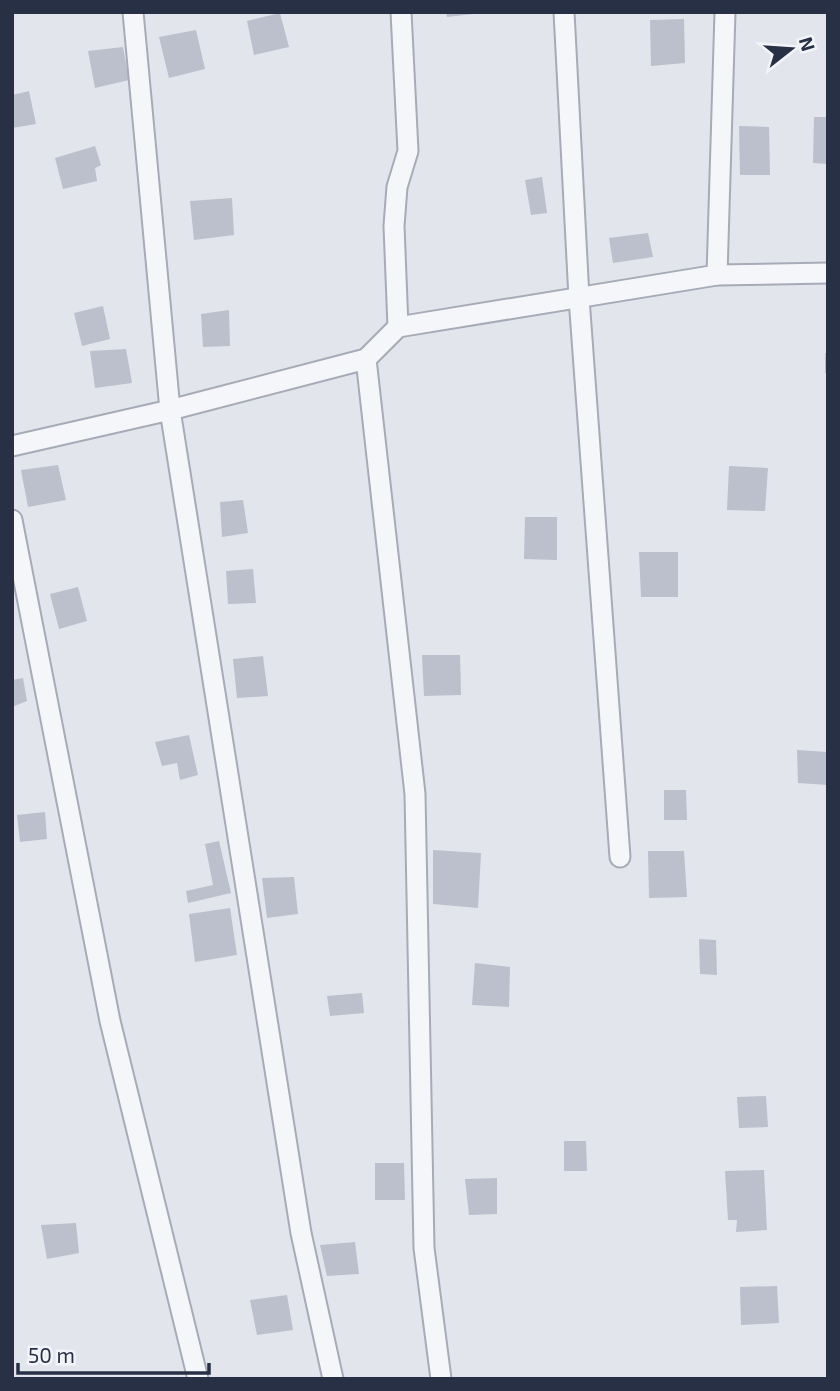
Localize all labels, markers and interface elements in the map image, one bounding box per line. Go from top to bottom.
north arrow [756,14,826,84]
text: N [795,34,821,54]
scale bar [18,1332,208,1376]
text: 50 m [28,1342,75,1367]

